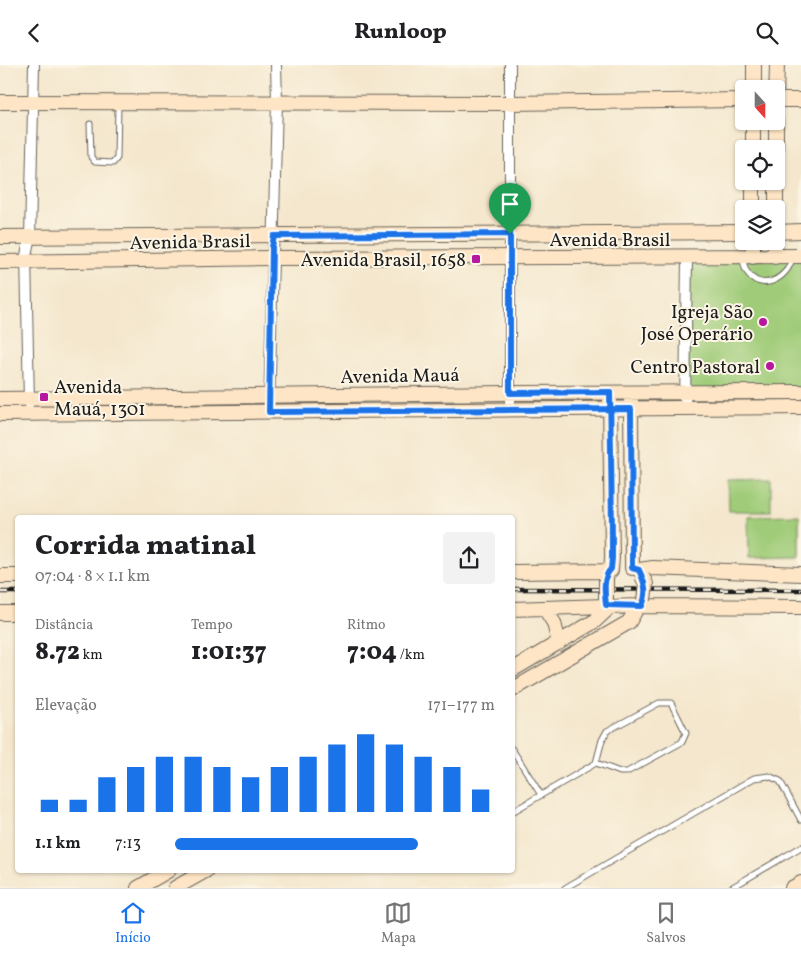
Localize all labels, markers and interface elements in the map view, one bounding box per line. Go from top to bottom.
text: Runloop [354,17,447,48]
icon: back [20,19,48,47]
icon: search [753,19,781,47]
north arrow [735,80,785,130]
map controls [735,80,785,250]
button: locate [735,140,785,190]
pin [489,183,531,234]
icon: arrive [496,190,524,218]
button: layers [735,200,785,250]
street label: Avenida Brasil [550,228,671,254]
street label: Avenida Brasil [129,229,251,257]
place label: Avenida Brasil, 1658 [301,248,466,274]
marker: Avenida Brasil, 1658 [470,253,482,265]
place label: Igreja São José Operário [641,300,753,348]
marker: Igreja São José Operário [757,316,769,328]
place label: Centro Pastoral [630,355,760,381]
marker: Centro Pastoral [764,360,776,372]
street label: Avenida Mauá [340,363,460,391]
place label: Avenida Mauá, 1301 [54,375,146,423]
marker: Avenida Mauá, 1301 [38,391,50,403]
text: Corrida matinal [35,527,256,566]
button: share [443,532,495,584]
text: 07:04 · 8 × 1.1 km [35,566,150,588]
text: Distância [35,616,93,635]
text: Tempo [191,616,233,635]
text: Ritmo [347,616,386,635]
text: 8.72 [35,635,80,670]
text: 1:01:37 [191,635,267,670]
text: 7:04 [347,635,397,670]
text: km [80,646,103,665]
text: /km [397,646,425,665]
text: Elevação [35,695,97,717]
text: 171–177 m [427,695,495,717]
text: 1.1 km [35,833,81,855]
text: 7:13 [115,833,141,855]
tab: Início [115,899,151,948]
tab: Mapa [381,899,416,948]
tab: Salvos [646,899,686,948]

